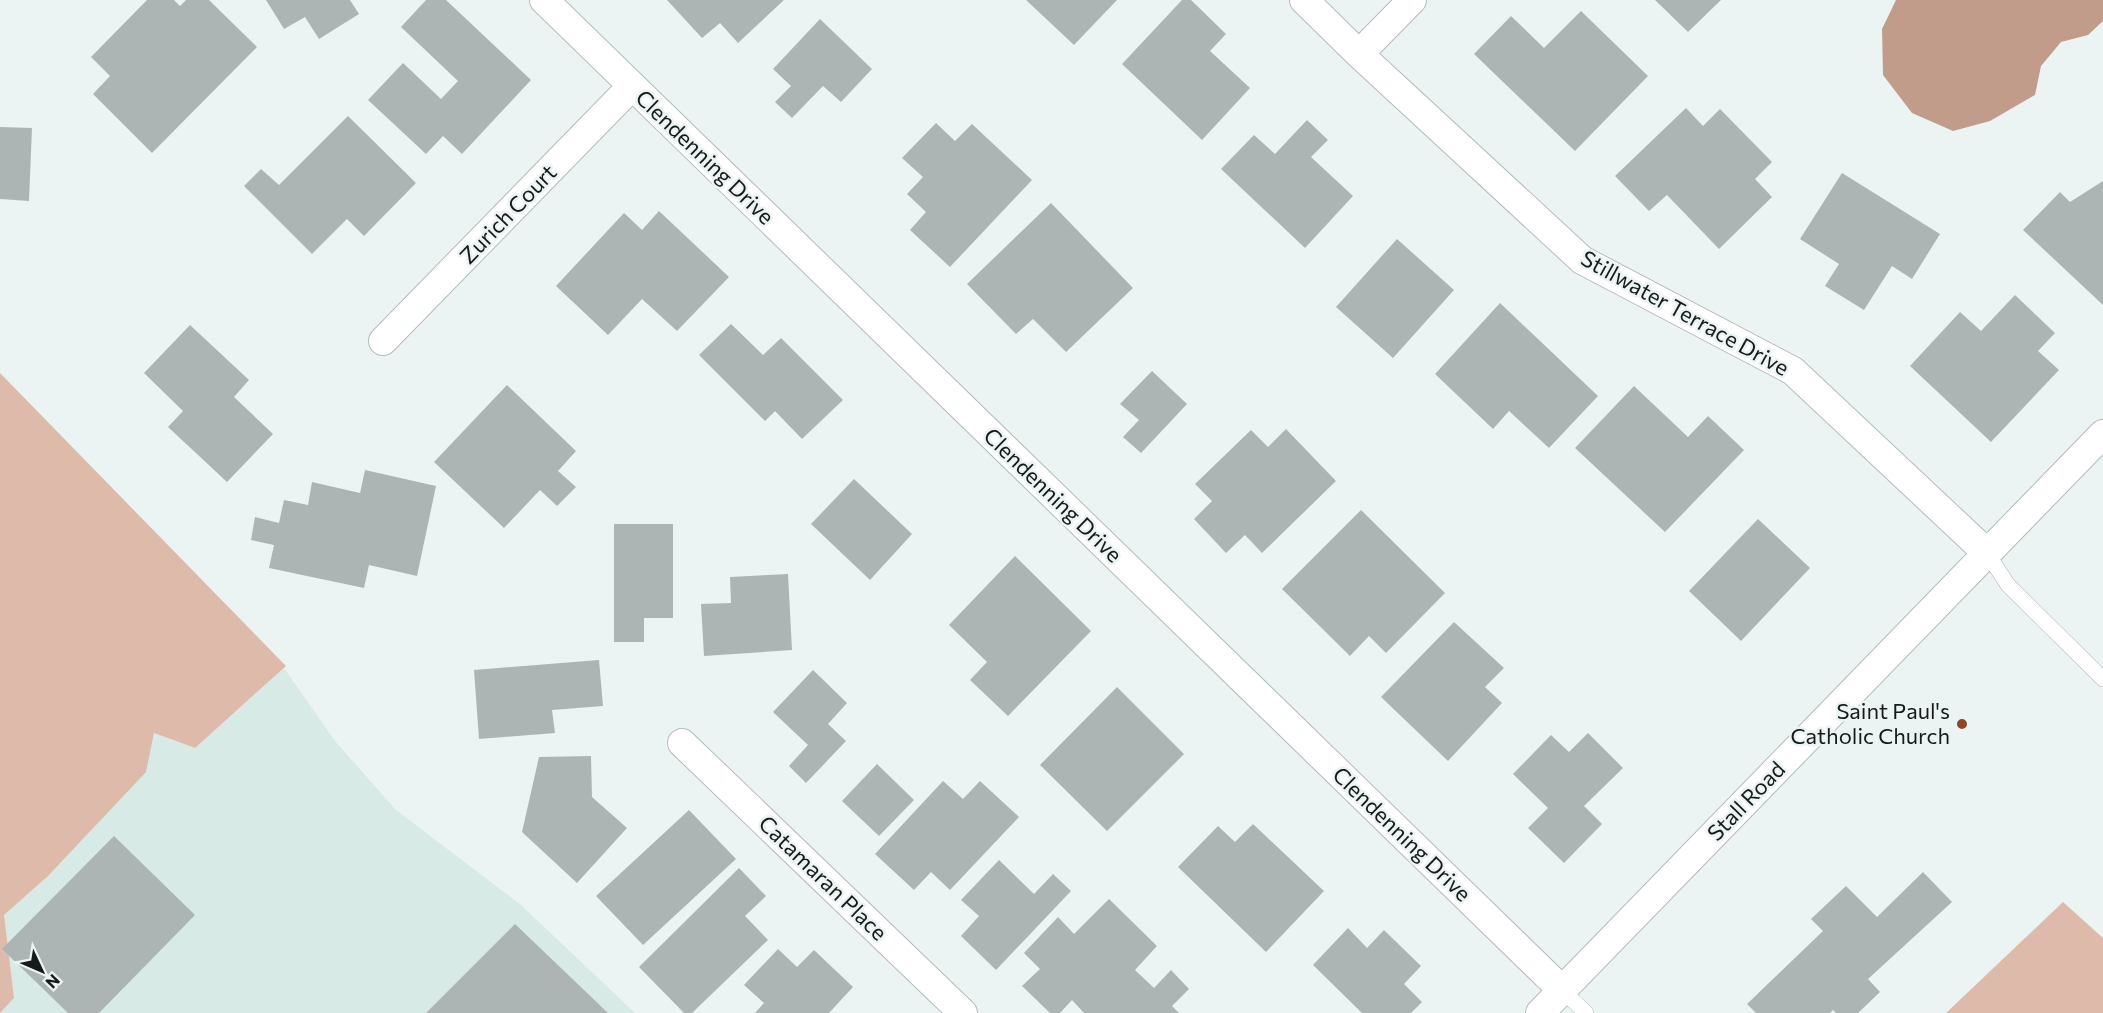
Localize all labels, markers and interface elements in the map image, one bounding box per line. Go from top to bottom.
street label: Clendenning Drive [631,84,780,230]
street label: Zurich Court [454,158,562,269]
street label: Stillwater Terrace Drive [1577,244,1794,381]
street label: Clendenning Drive [979,422,1128,568]
place label: Saint Paul's Catholic Church [1790,697,1950,749]
marker: Saint Paul's Catholic Church [1955,717,1969,731]
street label: Stall Road [1701,755,1790,846]
street label: Clendenning Drive [1328,761,1477,907]
street label: Catamaran Place [754,810,893,946]
north arrow [12,941,72,1001]
text: N [42,971,64,993]

